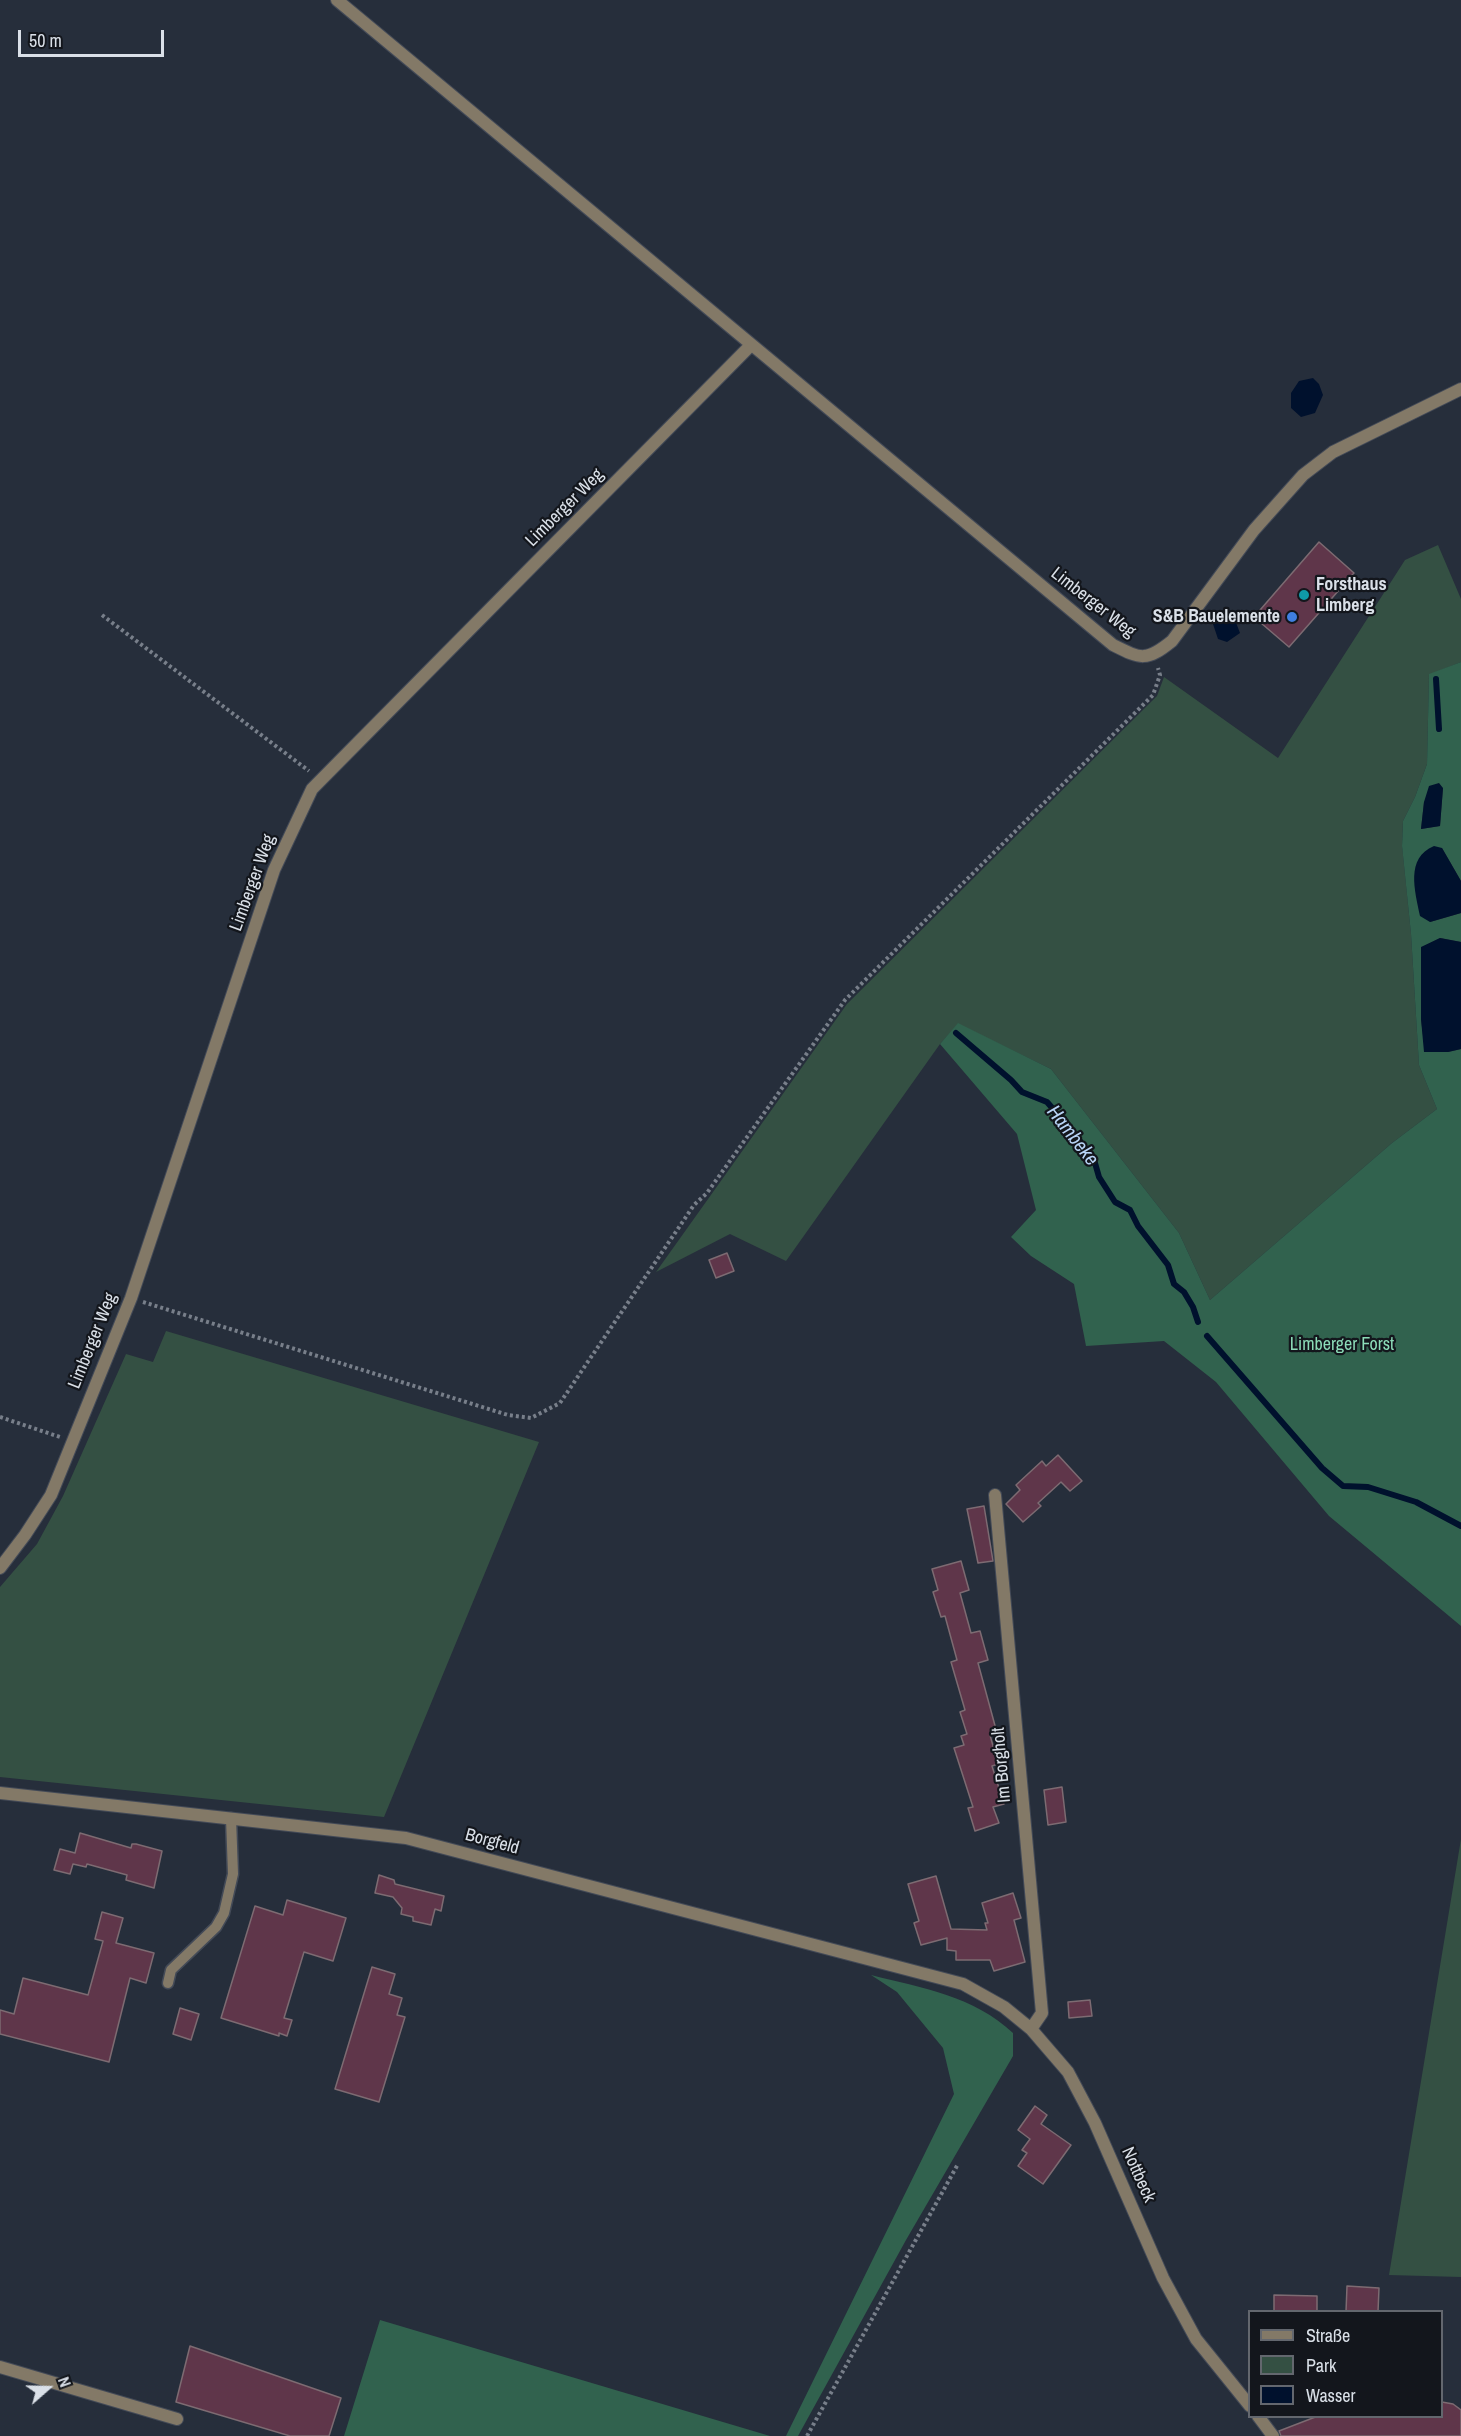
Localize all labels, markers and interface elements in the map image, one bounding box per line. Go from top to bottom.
scale bar [21,18,166,56]
text: 50 m [29,28,62,53]
street label: Limberger Weg [521,464,609,552]
street label: Limberger Weg [1046,563,1140,643]
place label: Forsthaus Limberg [1316,574,1387,616]
marker: Forsthaus Limberg [1297,588,1311,602]
place label: S&B Bauelemente [1153,606,1280,628]
marker: S&B Bauelemente [1285,610,1299,624]
street label: Limberger Weg [225,832,281,934]
water label: Hambeke [1041,1101,1103,1171]
street label: Limberger Weg [64,1290,122,1392]
park label: Limberger Forst [1290,1334,1394,1356]
street label: Im Borgholt [988,1726,1016,1804]
street label: Borgfeld [463,1824,521,1860]
street label: Nottbeck [1116,2144,1160,2206]
legend [1248,2310,1443,2418]
text: Straße [1306,2323,1350,2348]
text: Park [1306,2353,1336,2378]
north arrow [18,2358,78,2418]
text: N [53,2374,77,2390]
text: Wasser [1306,2383,1355,2408]

